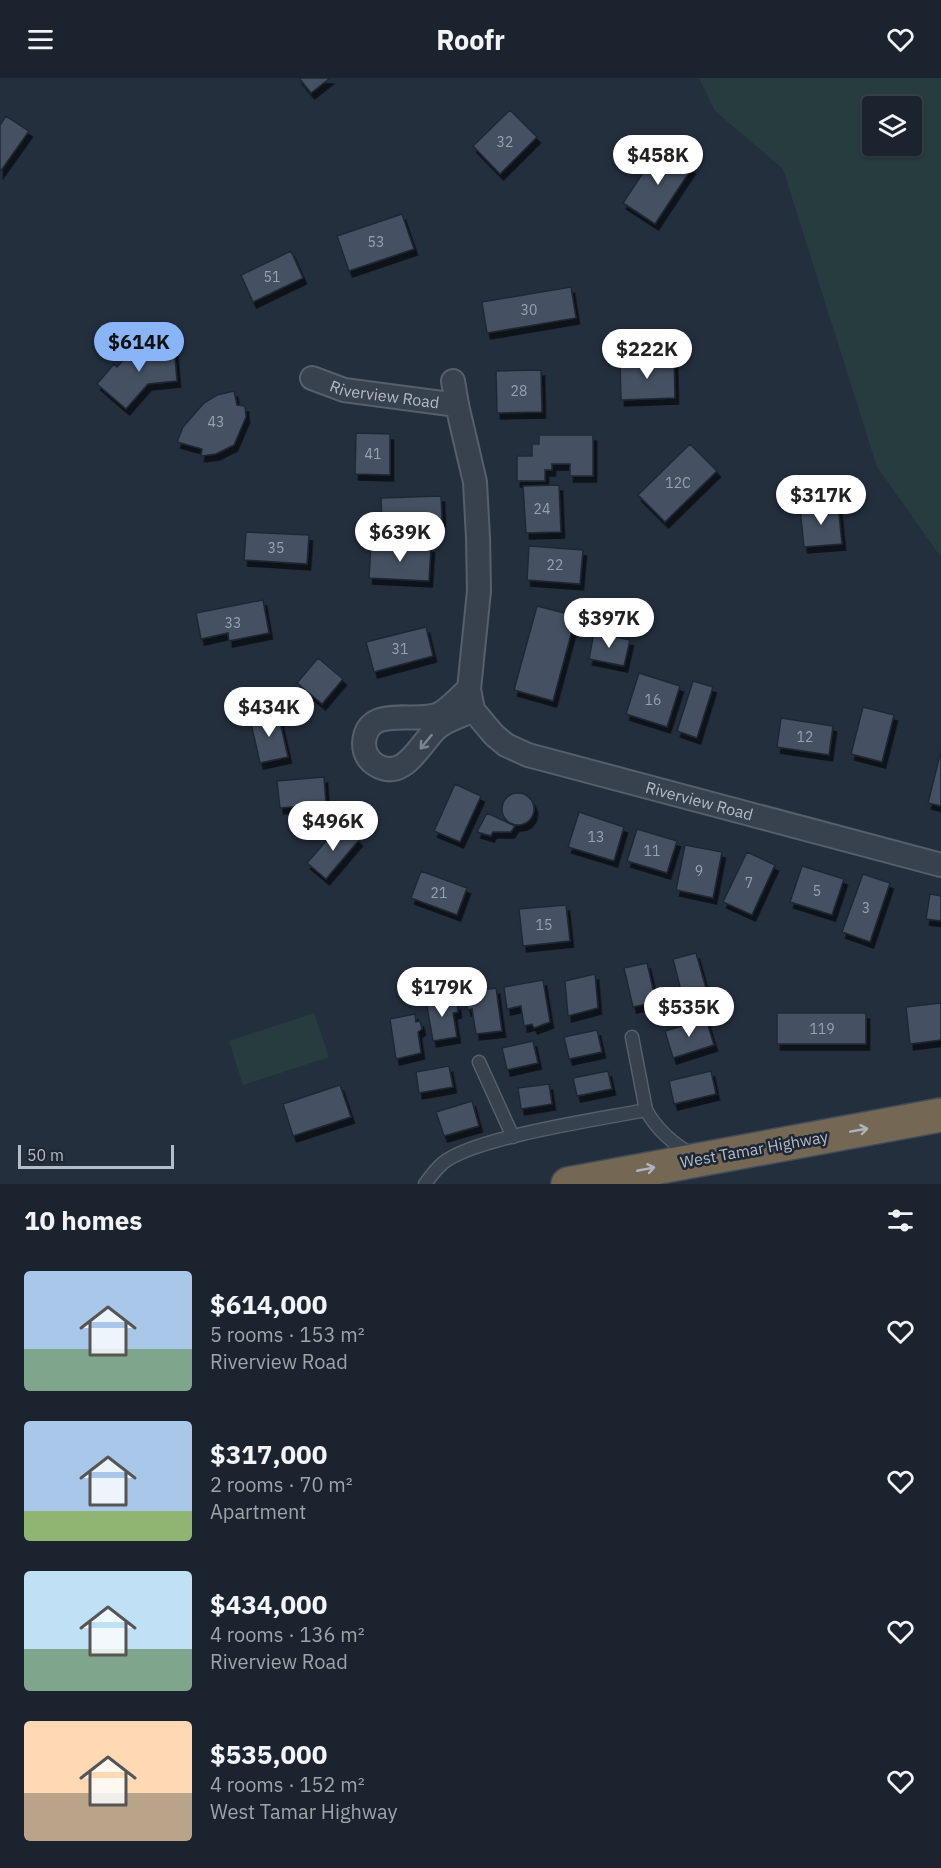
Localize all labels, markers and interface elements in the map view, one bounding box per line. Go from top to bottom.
text: Roofr [436,22,505,57]
icon: menu [24,23,57,56]
icon: heart [884,23,917,56]
map controls [862,96,922,156]
button: layers [862,96,922,156]
house number: 32 [497,133,513,151]
pin: $458K [616,135,700,186]
text: $458K [627,141,689,168]
house number: 53 [368,233,384,251]
house number: 51 [264,268,280,286]
house number: 30 [521,301,537,319]
pin: $614K [97,322,181,373]
text: $614K [108,328,170,355]
pin: $222K [605,329,689,380]
text: $222K [616,335,678,362]
street label: Riverview Road [327,376,440,413]
house number: 28 [511,382,527,400]
house number: 43 [208,413,224,431]
house number: 41 [365,445,381,463]
house number: 12C [665,474,691,492]
pin: $317K [779,475,863,526]
text: $317K [790,481,852,508]
house number: 24 [534,500,550,518]
pin: $639K [358,512,442,563]
text: $639K [369,518,431,545]
house number: 35 [268,539,284,557]
house number: 22 [547,556,563,574]
pin: $397K [567,598,651,649]
text: $397K [578,604,640,631]
house number: 33 [225,614,241,632]
house number: 31 [392,640,408,658]
pin: $434K [227,687,311,738]
house number: 16 [645,691,661,709]
text: $434K [238,693,300,720]
house number: 12 [797,728,813,746]
one-way arrow [419,734,432,750]
street label: Riverview Road [643,777,755,825]
pin: $496K [291,801,375,852]
text: $496K [302,807,364,834]
house number: 13 [588,828,604,846]
house number: 11 [644,842,660,860]
house number: 9 [695,862,703,880]
house number: 7 [745,874,753,892]
house number: 5 [813,882,821,900]
house number: 21 [431,884,447,902]
house number: 3 [862,899,870,917]
house number: 15 [536,916,552,934]
pin: $179K [400,967,484,1018]
text: $179K [411,973,473,1000]
pin: $535K [647,987,731,1038]
text: $535K [658,993,720,1020]
house number: 119 [809,1020,835,1038]
one-way arrow [848,1124,868,1135]
street label: West Tamar Highway [678,1126,830,1172]
scale bar [18,1142,174,1170]
text: 50 m [27,1145,64,1165]
one-way arrow [636,1163,655,1174]
text: 10 homes [24,1203,142,1237]
icon: filters [884,1204,917,1237]
text: $614,000 [210,1287,327,1321]
icon: home [72,1295,144,1367]
icon: heart [884,1315,917,1348]
text: 5 rooms · 153 m² [210,1321,365,1348]
text: Riverview Road [210,1348,348,1375]
text: $317,000 [210,1437,327,1471]
icon: home [72,1445,144,1517]
icon: heart [884,1465,917,1498]
text: 2 rooms · 70 m² [210,1471,353,1498]
text: Apartment [210,1498,306,1525]
text: $434,000 [210,1587,327,1621]
icon: home [72,1595,144,1667]
icon: heart [884,1615,917,1648]
text: 4 rooms · 136 m² [210,1621,365,1648]
text: Riverview Road [210,1648,348,1675]
text: $535,000 [210,1737,327,1771]
icon: home [72,1745,144,1817]
icon: heart [884,1765,917,1798]
text: 4 rooms · 152 m² [210,1771,365,1798]
text: West Tamar Highway [210,1798,397,1825]

